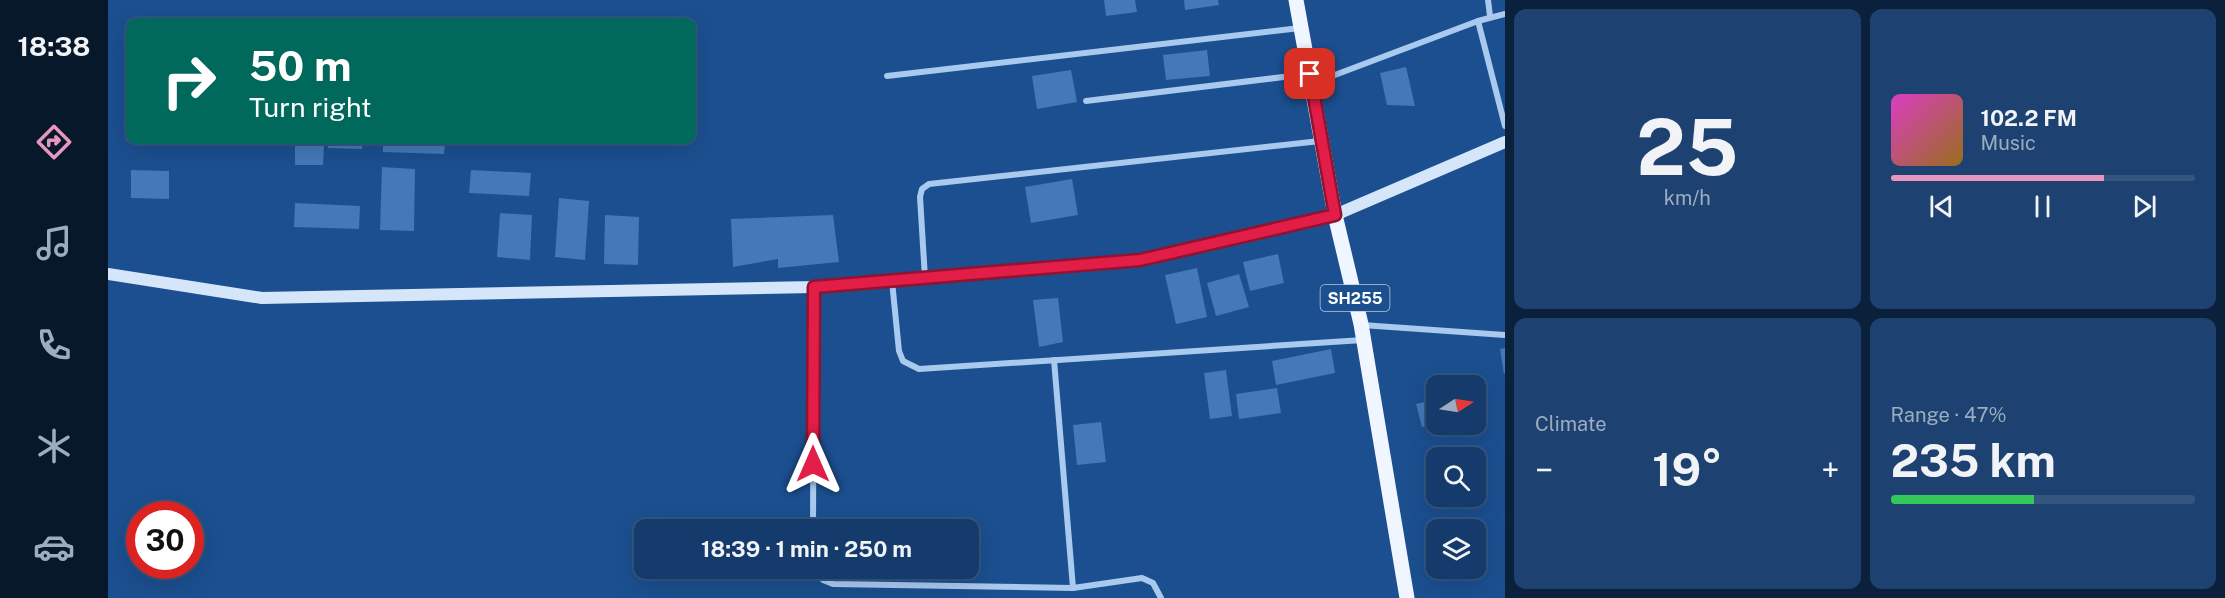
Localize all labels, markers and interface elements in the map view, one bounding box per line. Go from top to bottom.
text: 18:38 [18,30,90,62]
text: 50 m [249,41,352,90]
icon: right [150,42,228,120]
pin [1284,48,1335,99]
icon: arrive [1293,57,1326,90]
text: Turn right [249,91,372,123]
text: 25 [1636,101,1738,193]
text: 102.2 FM [1981,105,2077,131]
icon: directions [33,121,75,163]
text: Music [1981,131,2036,155]
text: km/h [1664,186,1711,210]
icon: previous [1925,190,1958,223]
icon: pause [2026,190,2059,223]
icon: next [2128,190,2161,223]
icon: music [33,222,75,264]
road number: SH255 [1320,285,1390,311]
icon: phone [33,324,75,366]
north arrow [1426,375,1486,435]
map controls [1426,375,1486,579]
text: Range · 47% [1891,403,2007,427]
text: Climate [1535,412,1607,436]
icon: climate [33,425,75,467]
position arrow [781,432,845,496]
text: 235 km [1891,434,2056,487]
text: 19° [1652,443,1722,496]
button: search [1426,447,1486,507]
text: − [1535,451,1553,489]
text: + [1821,451,1840,489]
speed limit sign: 30 [126,501,204,579]
button: layers [1426,519,1486,579]
icon: car [33,526,75,568]
text: 18:39 · 1 min · 250 m [701,536,912,562]

